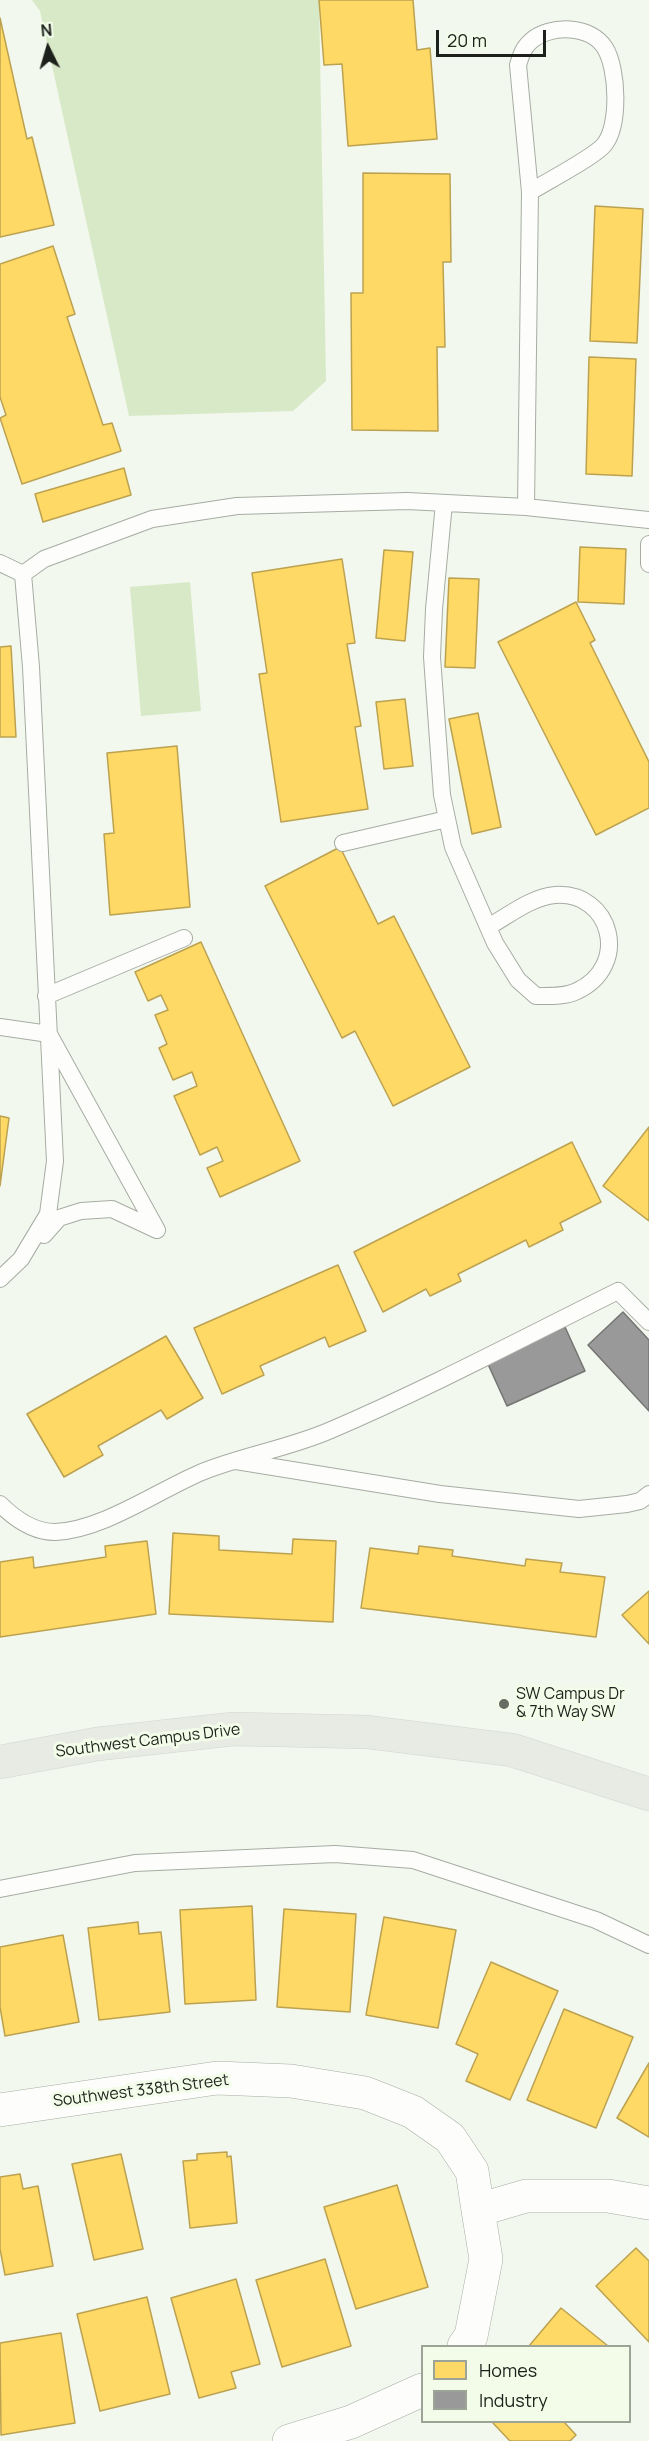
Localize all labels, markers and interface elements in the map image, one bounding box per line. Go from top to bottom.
north arrow [18,18,78,78]
scale bar [439,18,548,56]
text: N [40,19,53,42]
text: 20 m [447,28,487,52]
place label: SW Campus Dr & 7th Way SW [516,1685,625,1723]
marker: SW Campus Dr & 7th Way SW [497,1697,511,1711]
street label: Southwest Campus Drive [55,1720,241,1762]
street label: Southwest 338th Street [52,2071,230,2111]
legend [421,2345,631,2423]
text: Homes [479,2358,537,2382]
text: Industry [479,2388,548,2412]

